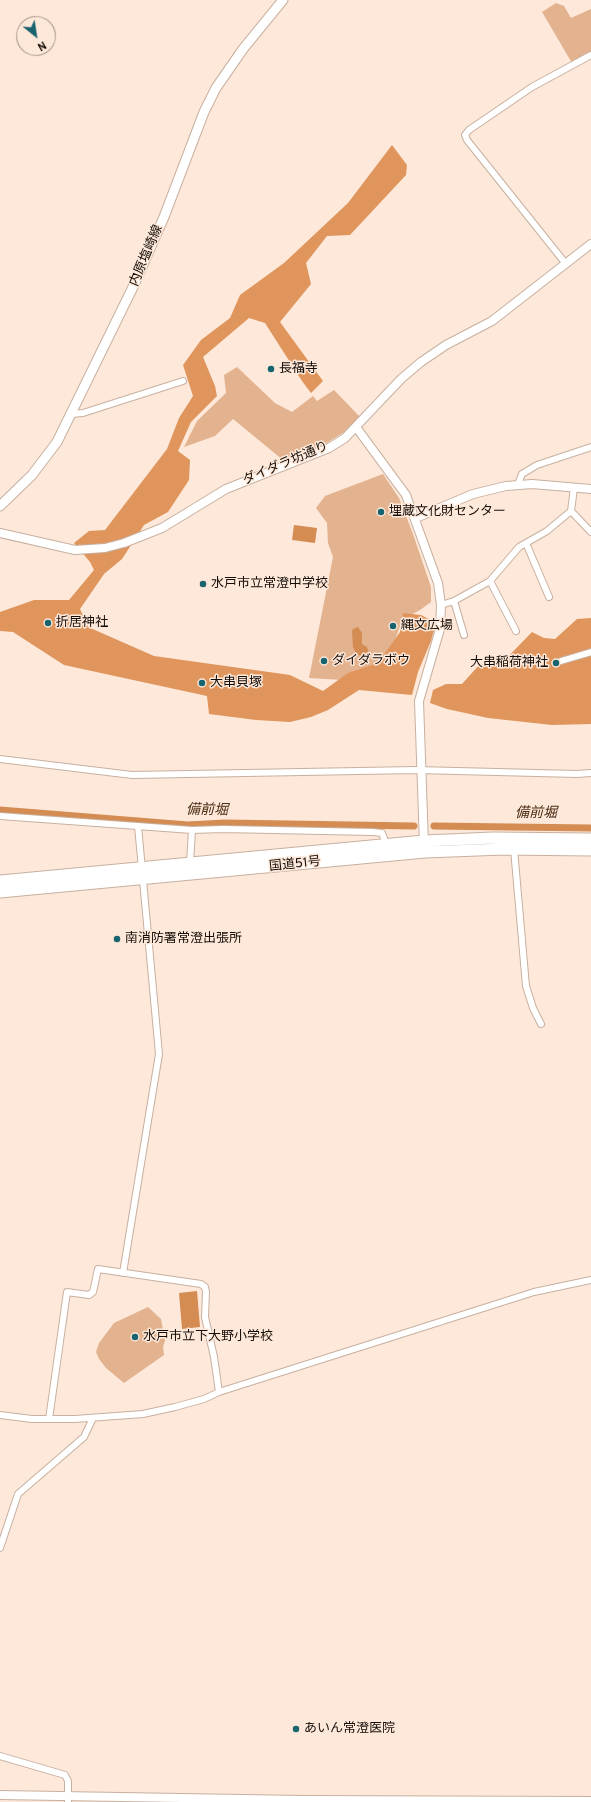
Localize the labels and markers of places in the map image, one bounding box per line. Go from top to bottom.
place label: 長福寺 [279,361,318,377]
marker: 長福寺 [266,364,276,374]
place label: 埋蔵文化財センター [389,504,506,520]
marker: 埋蔵文化財センター [376,507,386,517]
place label: 水戸市立常澄中学校 [211,576,328,592]
marker: 水戸市立常澄中学校 [198,579,208,589]
place label: 折居神社 [56,615,108,631]
marker: 折居神社 [43,618,53,628]
place label: 縄文広場 [401,618,453,634]
marker: 縄文広場 [388,621,398,631]
place label: ダイダラボウ [332,653,410,669]
place label: 大串稲荷神社 [470,655,548,671]
marker: ダイダラボウ [319,656,329,666]
marker: 大串稲荷神社 [551,658,561,668]
place label: 大串貝塚 [210,675,262,691]
marker: 大串貝塚 [197,678,207,688]
place label: 南消防署常澄出張所 [125,931,242,947]
marker: 南消防署常澄出張所 [112,934,122,944]
place label: 水戸市立下大野小学校 [143,1329,273,1345]
marker: 水戸市立下大野小学校 [130,1332,140,1342]
place label: あいん常澄医院 [304,1721,395,1737]
marker: あいん常澄医院 [291,1724,301,1734]

